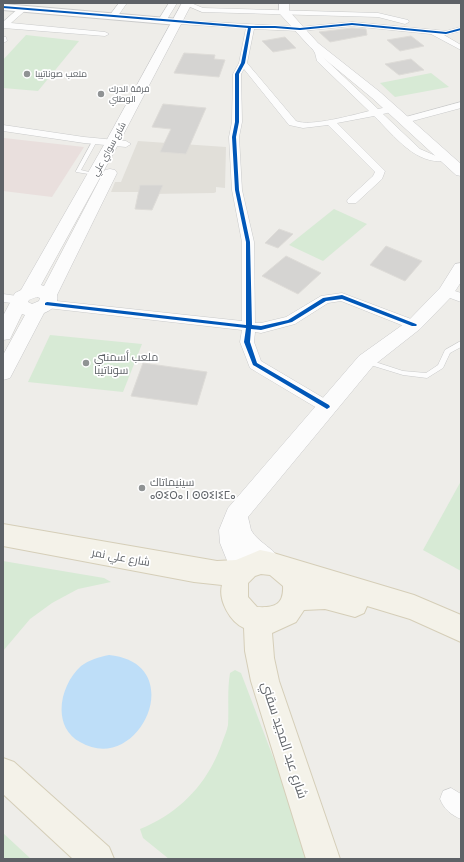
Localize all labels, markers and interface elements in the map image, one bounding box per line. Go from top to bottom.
place label: ملعب صوناتيبا [35,68,87,80]
marker: ملعب صوناتيبا [22,69,32,79]
place label: فرقة الدرك الوطني [109,83,149,106]
marker: فرقة الدرك الوطني [96,89,106,99]
street label: شارع سواي علي [89,120,130,179]
place label: ملعب أسمنتي سوناتيبا [94,349,158,378]
marker: ملعب أسمنتي سوناتيبا [81,358,91,368]
place label: سينيماتاك ⴰⵙⵉⵔⴰ ⵏ ⵙⵙⵉⵏⵉⵎⴰ [150,474,236,503]
marker: سينيماتاك ⴰⵙⵉⵔⴰ ⵏ ⵙⵙⵉⵏⵉⵎⴰ [137,483,147,493]
street label: شارع علي نمر [89,544,151,571]
street label: شارع عبد المجيد سقني [256,679,312,801]

